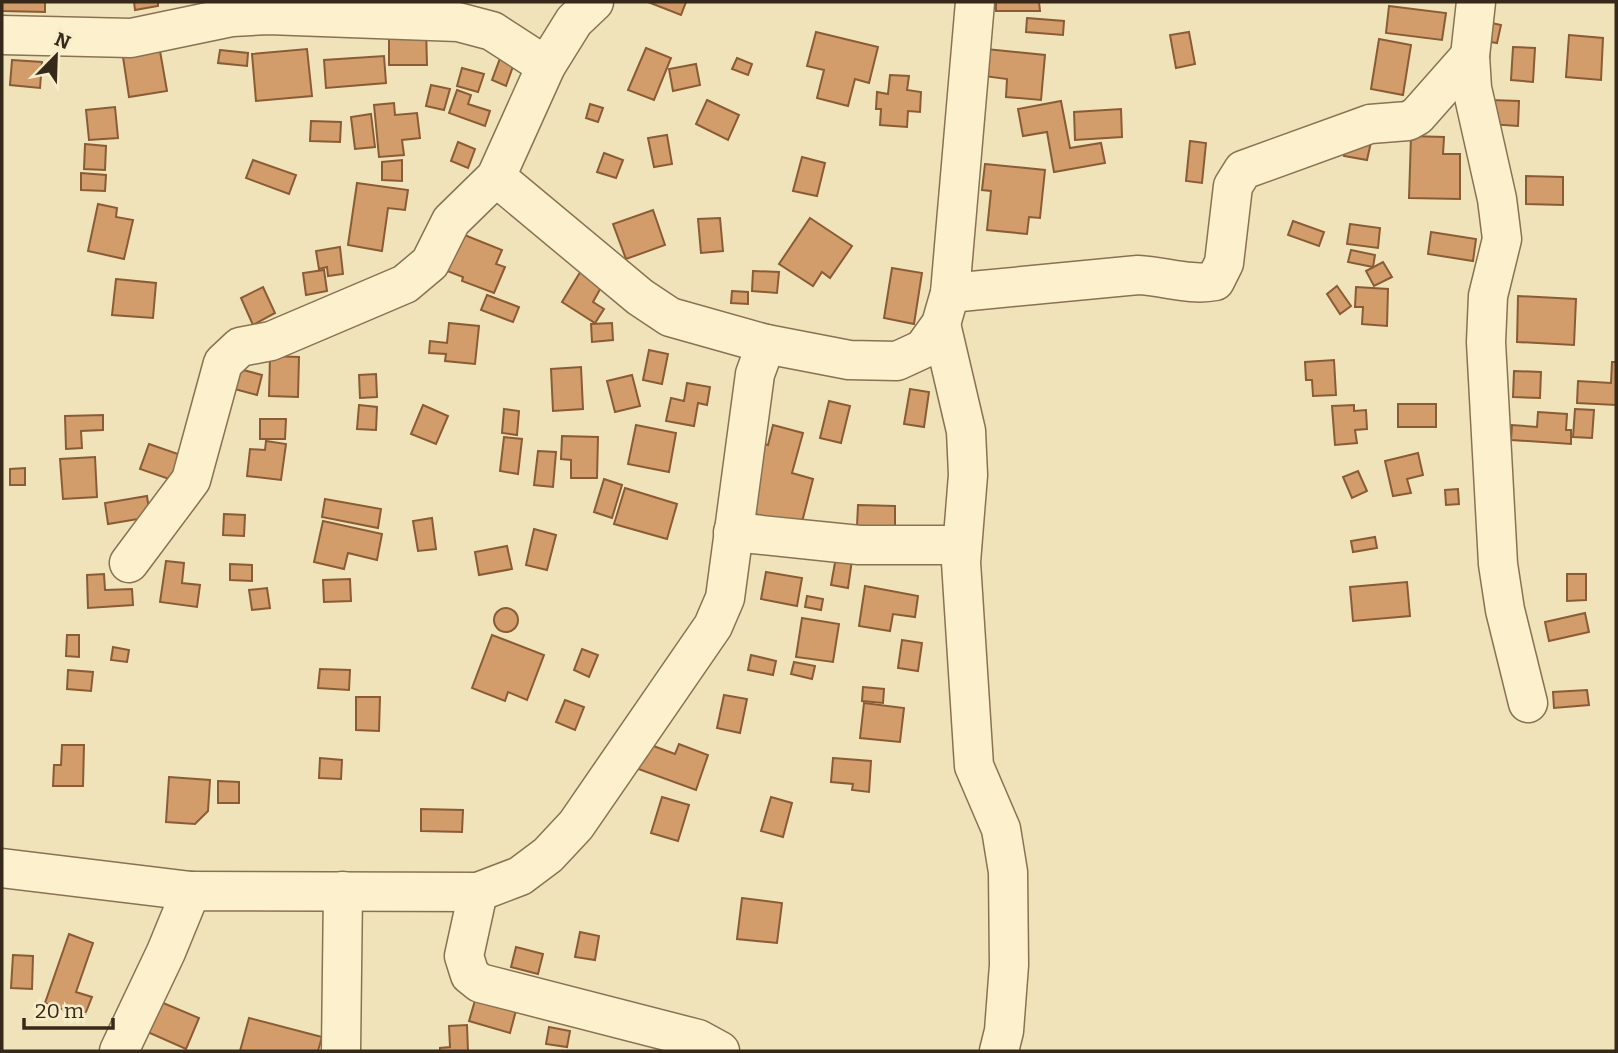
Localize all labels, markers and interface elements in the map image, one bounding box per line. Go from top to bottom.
north arrow [21,21,91,91]
text: N [51,27,74,54]
scale bar [24,986,114,1030]
text: 20 m [35,998,84,1024]

